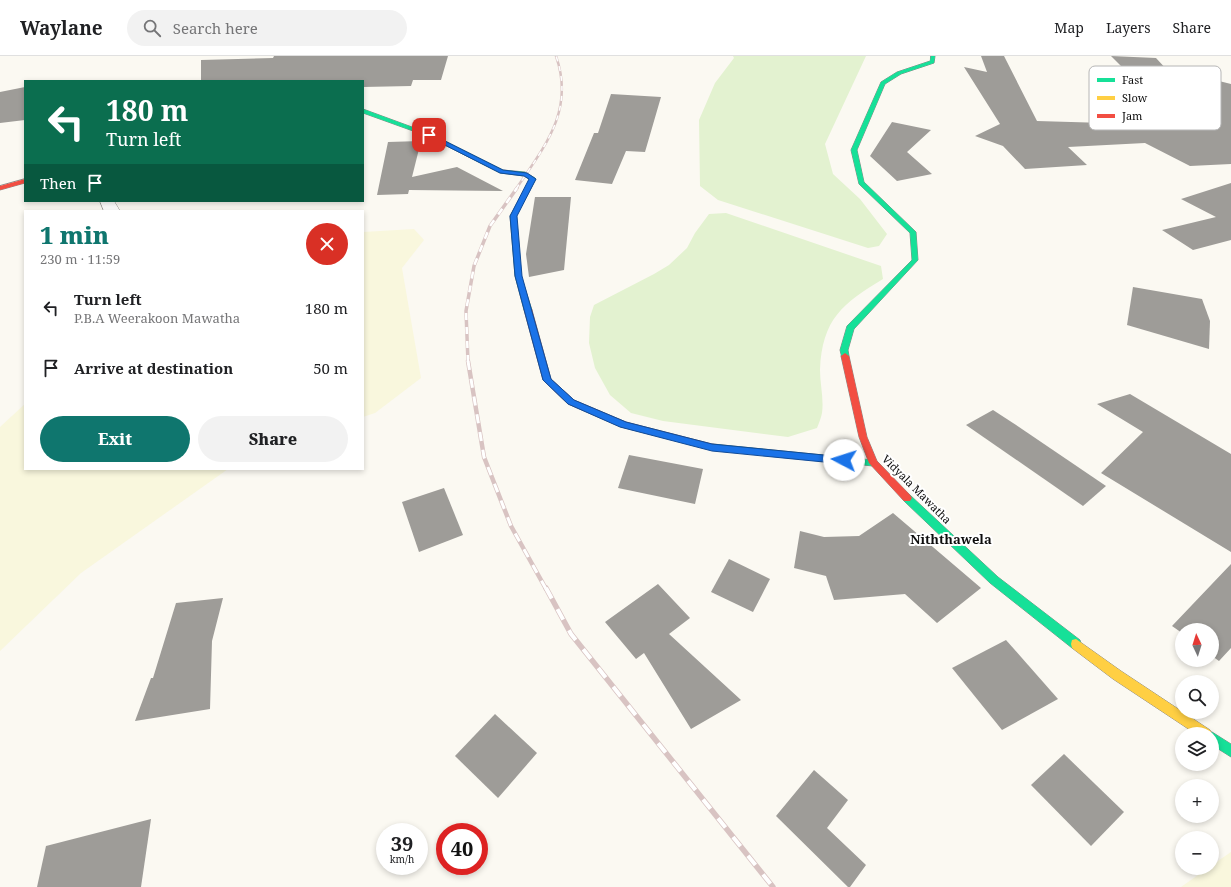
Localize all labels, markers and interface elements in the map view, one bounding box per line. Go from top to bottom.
search box [127,10,407,46]
text: Waylane [20,15,103,41]
icon: search [141,17,163,39]
text: Search here [173,18,258,38]
text: Map [1054,18,1084,37]
text: Layers [1106,18,1151,37]
text: Share [1173,18,1211,37]
legend [1089,66,1221,130]
text: Fast [1122,72,1143,87]
text: Slow [1122,90,1148,105]
text: 180 m [106,91,188,129]
icon: left [40,96,92,148]
text: Jam [1121,108,1143,123]
pin [412,118,446,152]
icon: arrive [418,124,440,146]
text: Turn left [106,127,181,151]
icon: arrive [84,172,106,194]
text: Then [40,173,76,193]
text: 1 min [40,218,109,251]
button: close [306,223,348,265]
text: 230 m · 11:59 [40,250,120,268]
text: Turn left [74,289,142,309]
icon: left [40,297,62,319]
text: 180 m [305,298,348,318]
text: P.B.A Weerakoon Mawatha [74,309,240,327]
icon: arrive [40,357,62,379]
text: Arrive at destination [74,358,233,378]
text: 50 m [313,358,348,378]
button: Exit [40,416,190,462]
button: Share [198,416,348,462]
position arrow [823,439,865,481]
street label: Vidyala Mawatha [879,451,955,527]
district label: Niththawela [910,530,992,548]
north arrow [1175,623,1219,667]
map controls [1175,623,1219,875]
button: search [1175,675,1219,719]
button: layers [1175,727,1219,771]
button: + [1175,779,1219,823]
speed limit sign: 40 [436,823,488,875]
text: 39 [391,830,413,857]
button: − [1175,831,1219,875]
text: km/h [390,852,414,866]

